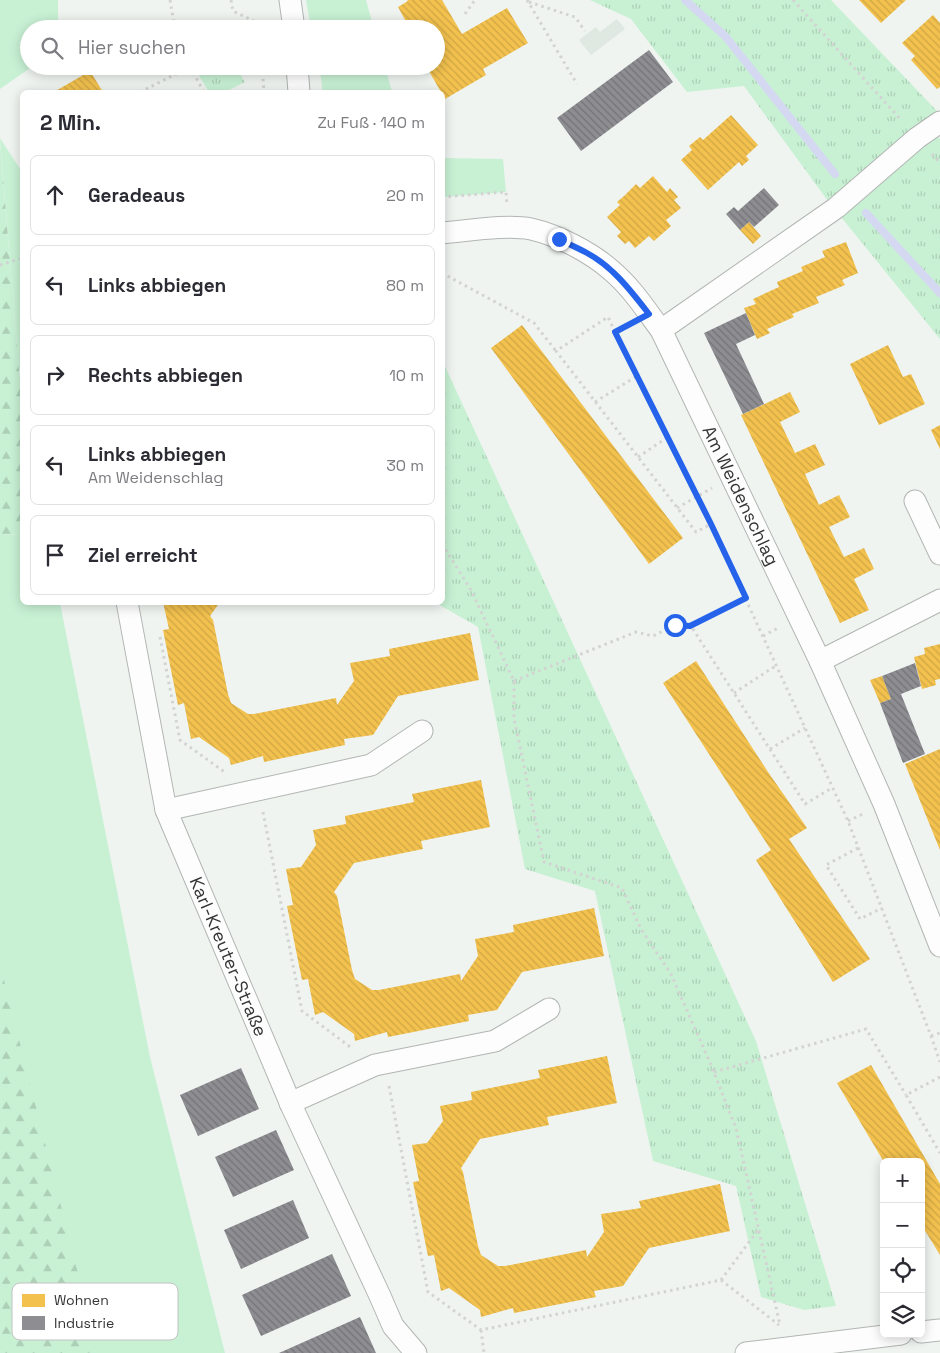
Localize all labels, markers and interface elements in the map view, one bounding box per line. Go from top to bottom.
search box [20,20,445,75]
icon: search [38,34,66,62]
text: Hier suchen [78,35,186,60]
text: 2 Min. [40,109,101,136]
text: Zu Fuß · 140 m [317,112,425,133]
icon: ahead [41,181,69,209]
text: Geradeaus [88,183,185,208]
text: 20 m [386,185,424,206]
route end [548,228,571,251]
icon: left [41,271,69,299]
text: Links abbiegen [88,273,226,298]
text: 80 m [386,275,424,296]
icon: right [41,361,69,389]
text: Rechts abbiegen [88,363,243,388]
text: 10 m [389,365,424,386]
street label: Am Weidenschlag [698,422,784,569]
text: Links abbiegen [88,442,226,467]
icon: left [41,451,69,479]
text: 30 m [386,455,424,476]
text: Am Weidenschlag [88,467,224,488]
icon: arrive [41,541,69,569]
text: Ziel erreicht [88,543,198,568]
route start [664,614,687,637]
street label: Karl-Kreuter-Straße [185,873,273,1040]
map controls [880,1158,925,1338]
button: + [880,1158,925,1203]
button: − [880,1203,925,1248]
button: locate [880,1248,925,1293]
legend [12,1283,178,1340]
text: Wohnen [54,1291,109,1309]
button: layers [880,1293,925,1338]
text: Industrie [54,1314,114,1332]

